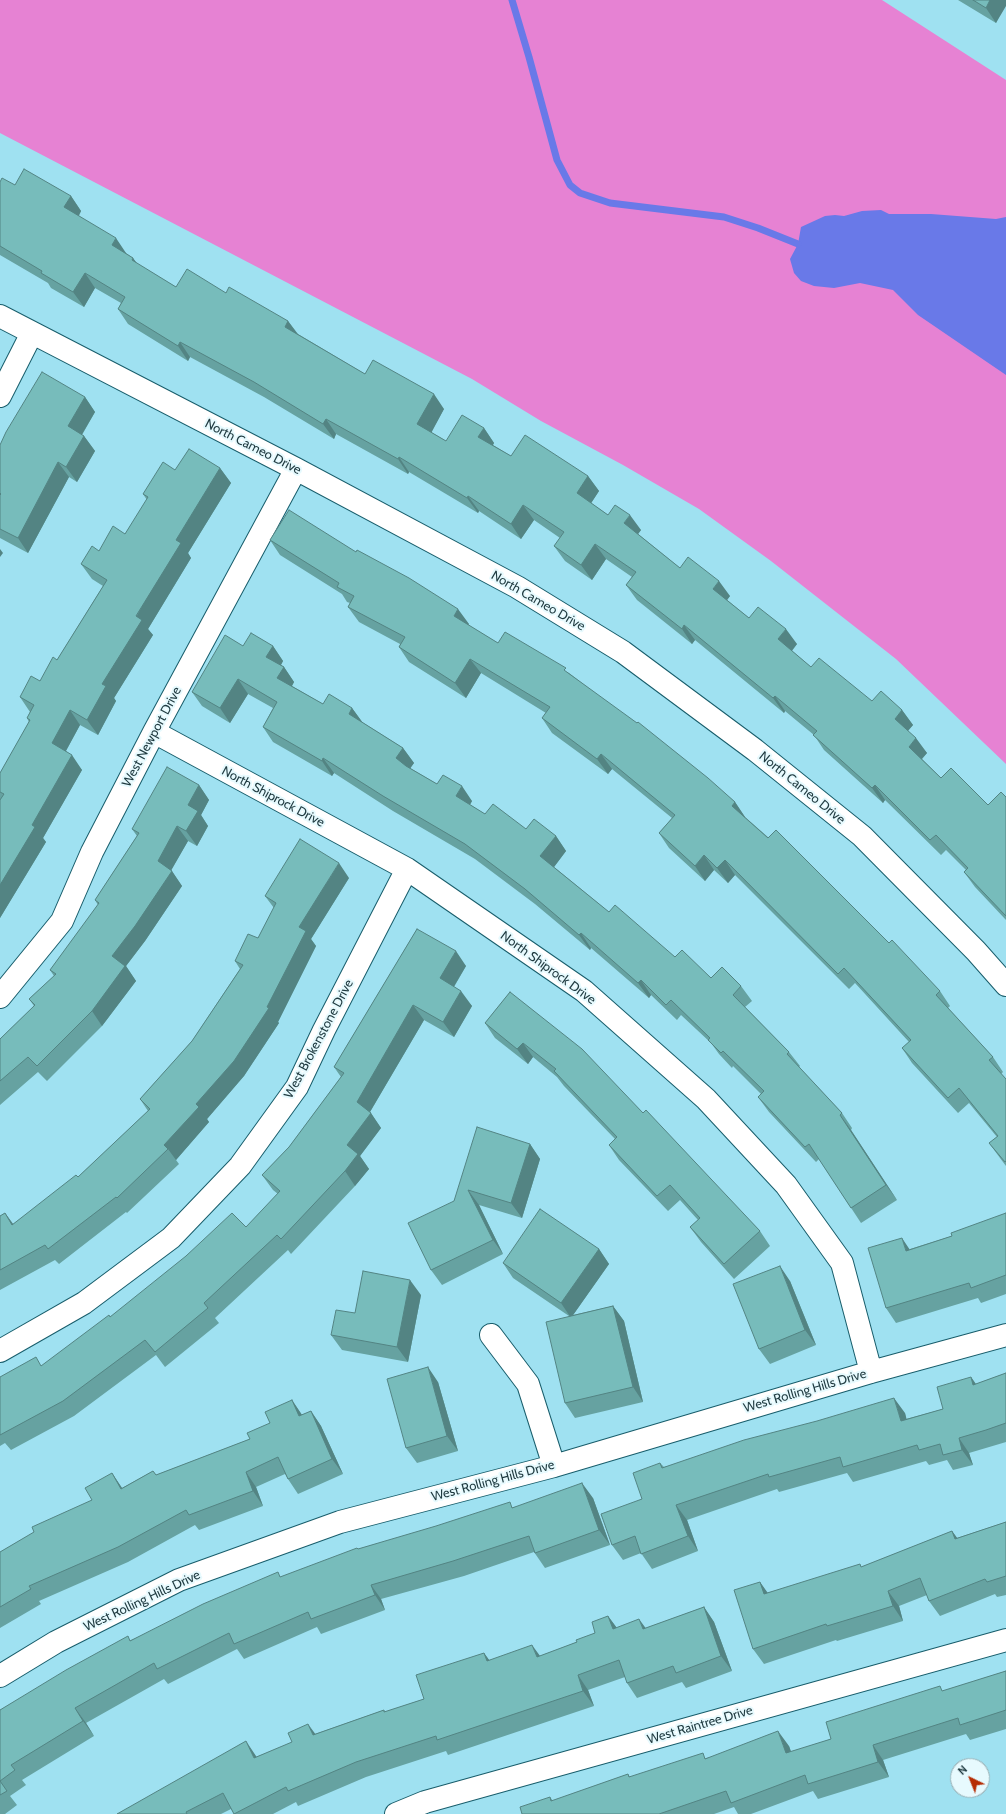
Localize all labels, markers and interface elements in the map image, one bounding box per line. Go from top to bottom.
street label: North Cameo Drive [202,416,304,478]
street label: North Cameo Drive [488,568,588,634]
street label: West Newport Drive [119,684,185,790]
street label: North Cameo Drive [756,749,848,827]
street label: North Shiprock Drive [219,763,327,831]
street label: North Shiprock Drive [497,928,599,1008]
street label: West Brokenstone Drive [281,977,357,1101]
street label: West Rolling Hills Drive [742,1366,868,1416]
street label: West Rolling Hills Drive [430,1457,556,1505]
street label: West Rolling Hills Drive [81,1567,203,1635]
street label: West Raintree Drive [646,1703,754,1747]
north arrow [950,1758,990,1798]
text: N [955,1762,970,1778]

